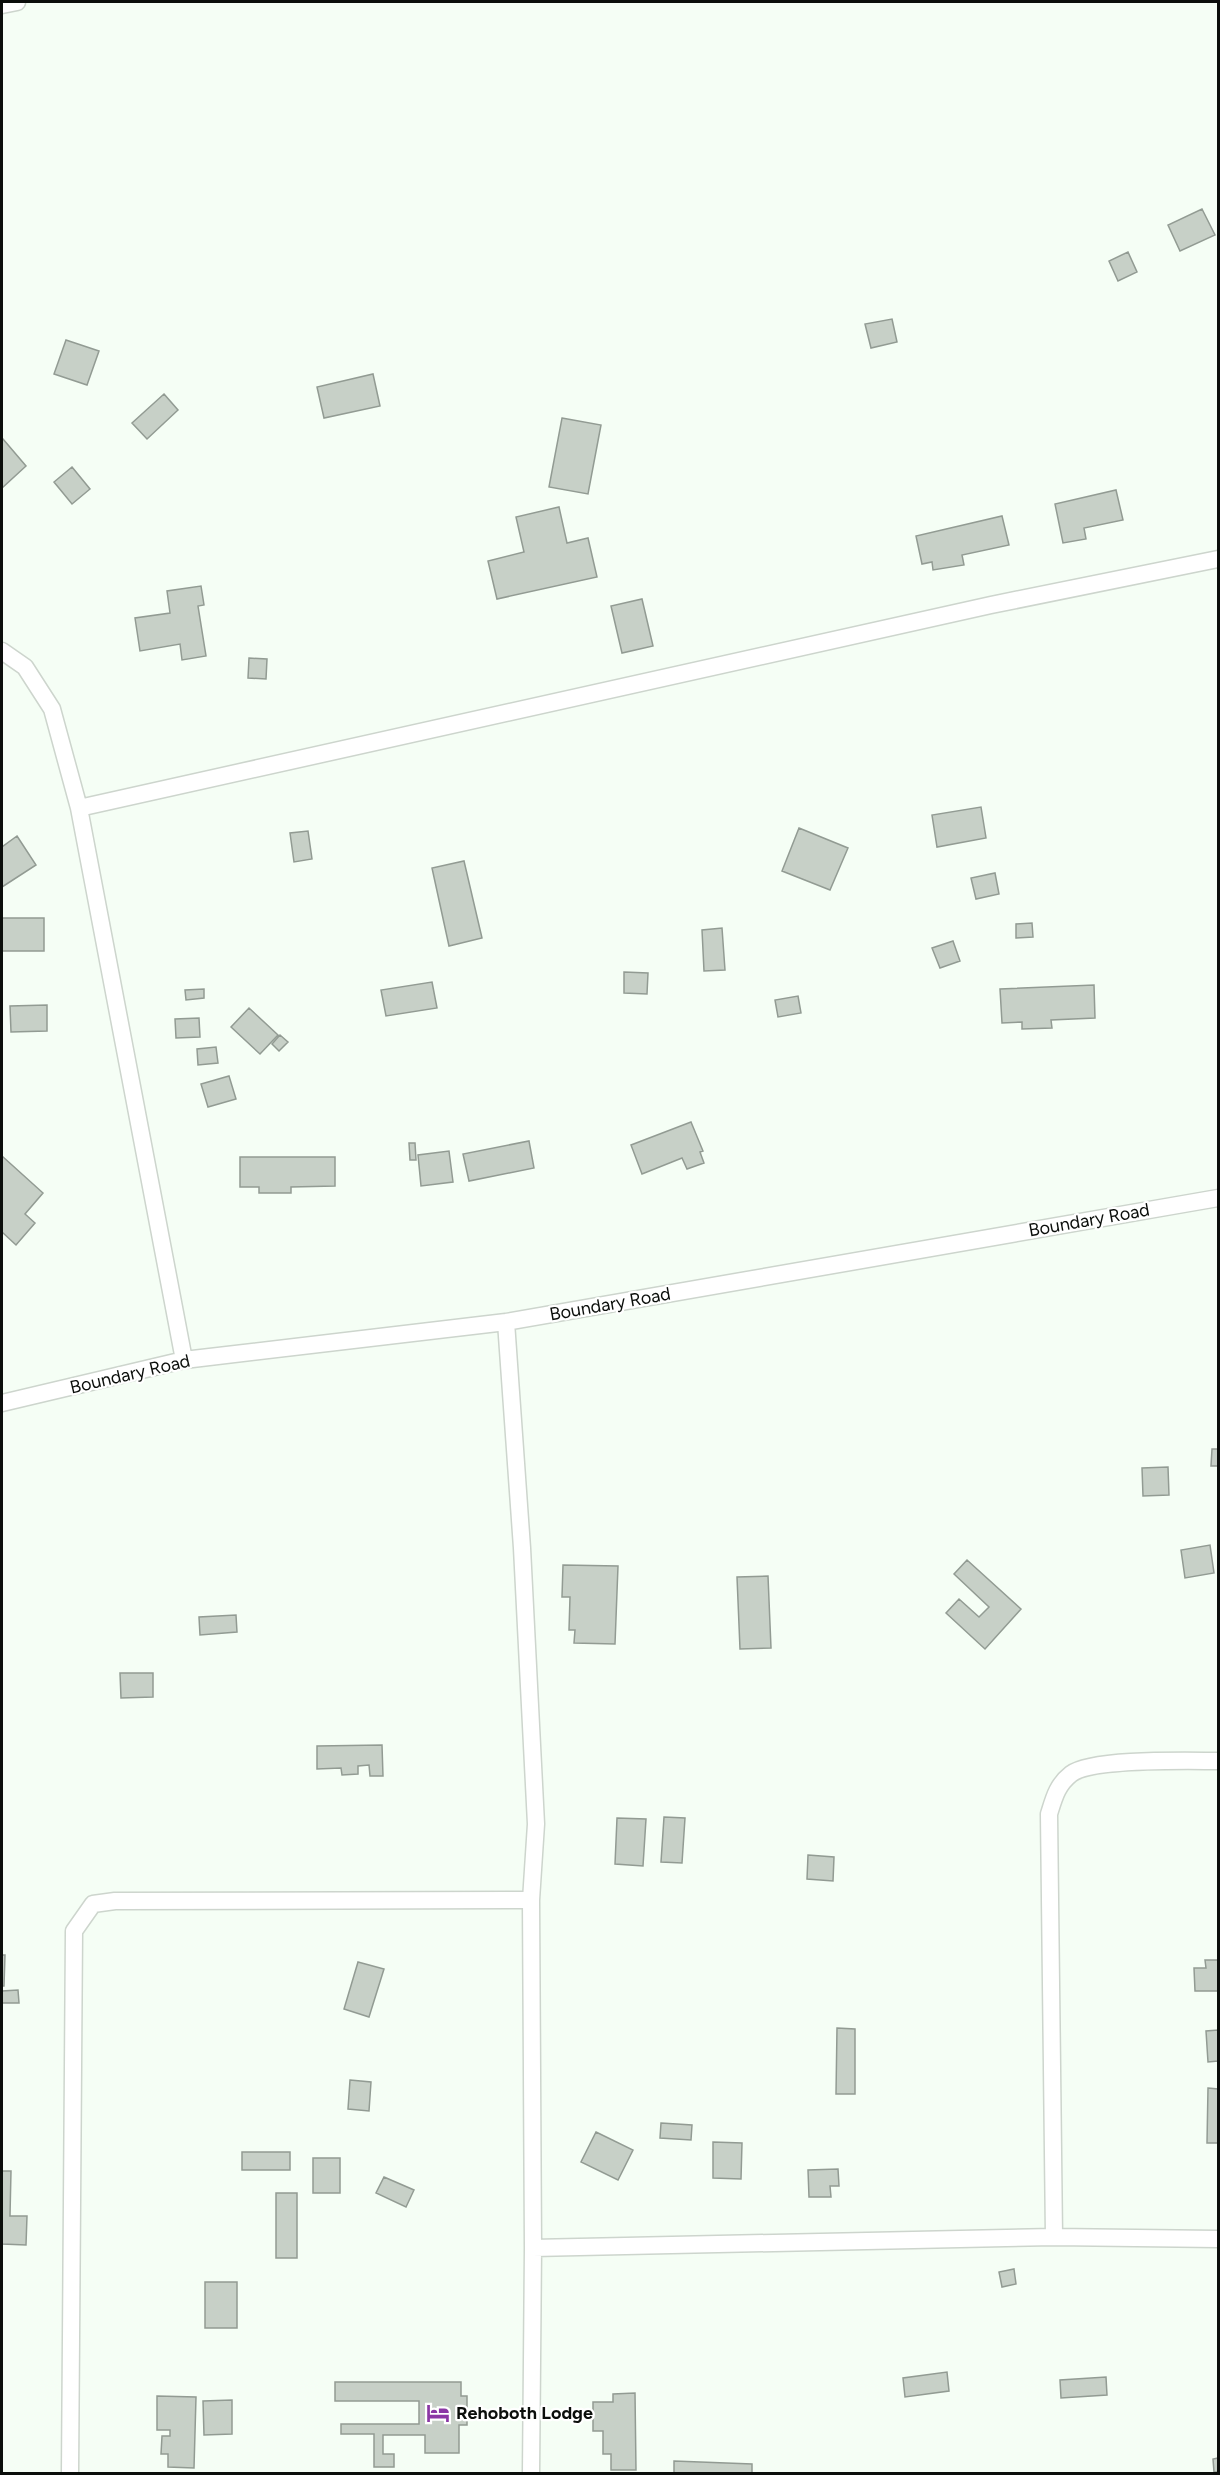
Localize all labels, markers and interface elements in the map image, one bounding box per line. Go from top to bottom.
street label: Boundary Road [1027,1199,1151,1241]
street label: Boundary Road [548,1283,672,1325]
street label: Boundary Road [68,1349,192,1399]
hotel icon: Rehoboth Lodge [425,2400,451,2426]
place label: Rehoboth Lodge [456,2402,593,2424]

